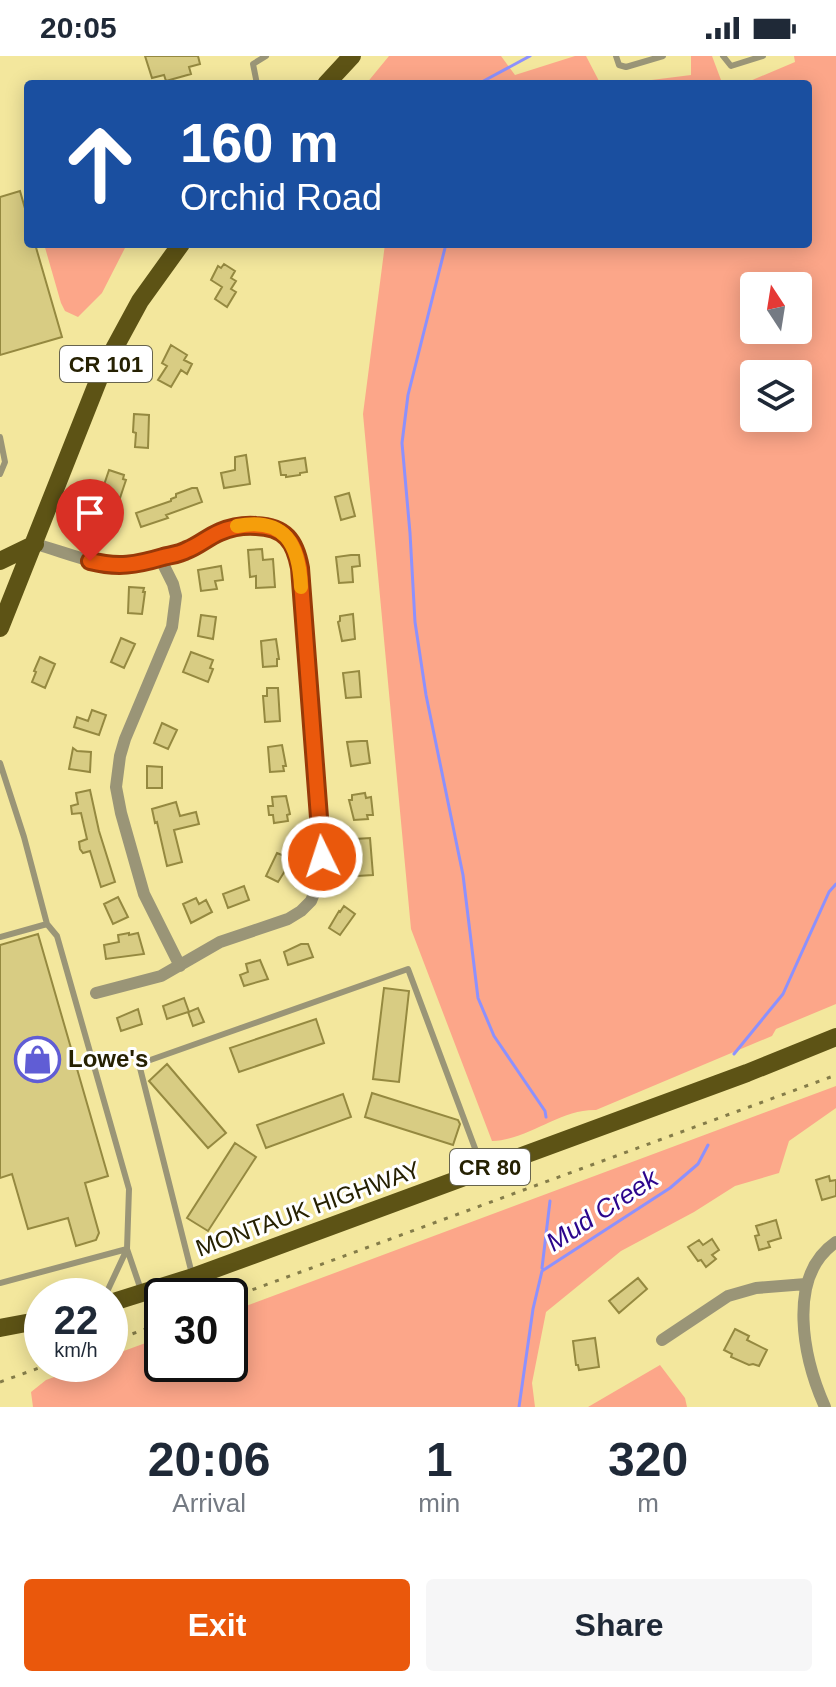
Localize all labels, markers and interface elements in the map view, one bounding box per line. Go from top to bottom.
text: 20:05 [40,11,117,44]
text: 160 m [180,111,339,174]
icon: ahead [48,112,152,216]
text: Orchid Road [180,177,382,218]
north arrow [740,272,812,344]
map controls [740,272,812,432]
road number: CR 101 [60,346,152,382]
button: layers [740,360,812,432]
pin [56,479,124,561]
icon: arrive [68,491,112,535]
position arrow [280,815,364,899]
shop icon: Lowe's [13,1035,61,1083]
place label: Lowe's [68,1045,148,1072]
road number: CR 80 [450,1149,530,1185]
street label: MONTAUK HIGHWAY [192,1155,424,1262]
water label: Mud Creek [541,1162,665,1257]
speed limit sign: 30 [144,1278,248,1382]
text: 22 [54,1298,98,1342]
text: km/h [54,1339,98,1361]
text: 20:06 [148,1433,271,1486]
text: 1 [426,1433,453,1486]
text: 320 [608,1433,688,1486]
text: Arrival [172,1488,246,1518]
text: min [418,1488,460,1518]
text: m [637,1488,659,1518]
button: Exit [24,1579,410,1671]
button: Share [426,1579,812,1671]

